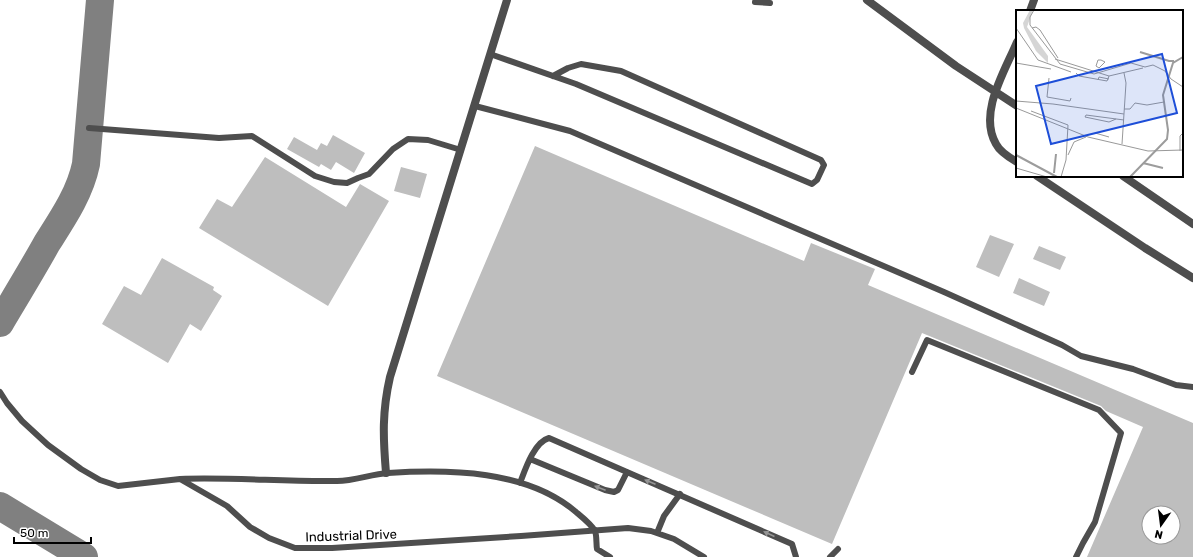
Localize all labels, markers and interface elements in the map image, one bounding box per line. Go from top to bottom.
inset map [1016,10,1183,177]
one-way arrow [644,478,656,484]
one-way arrow [594,485,606,491]
north arrow [1141,505,1181,545]
scale bar [14,519,91,545]
text: 50 m [20,526,48,540]
street label: Industrial Drive [305,526,397,545]
text: N [1153,527,1164,541]
one-way arrow [763,530,775,536]

